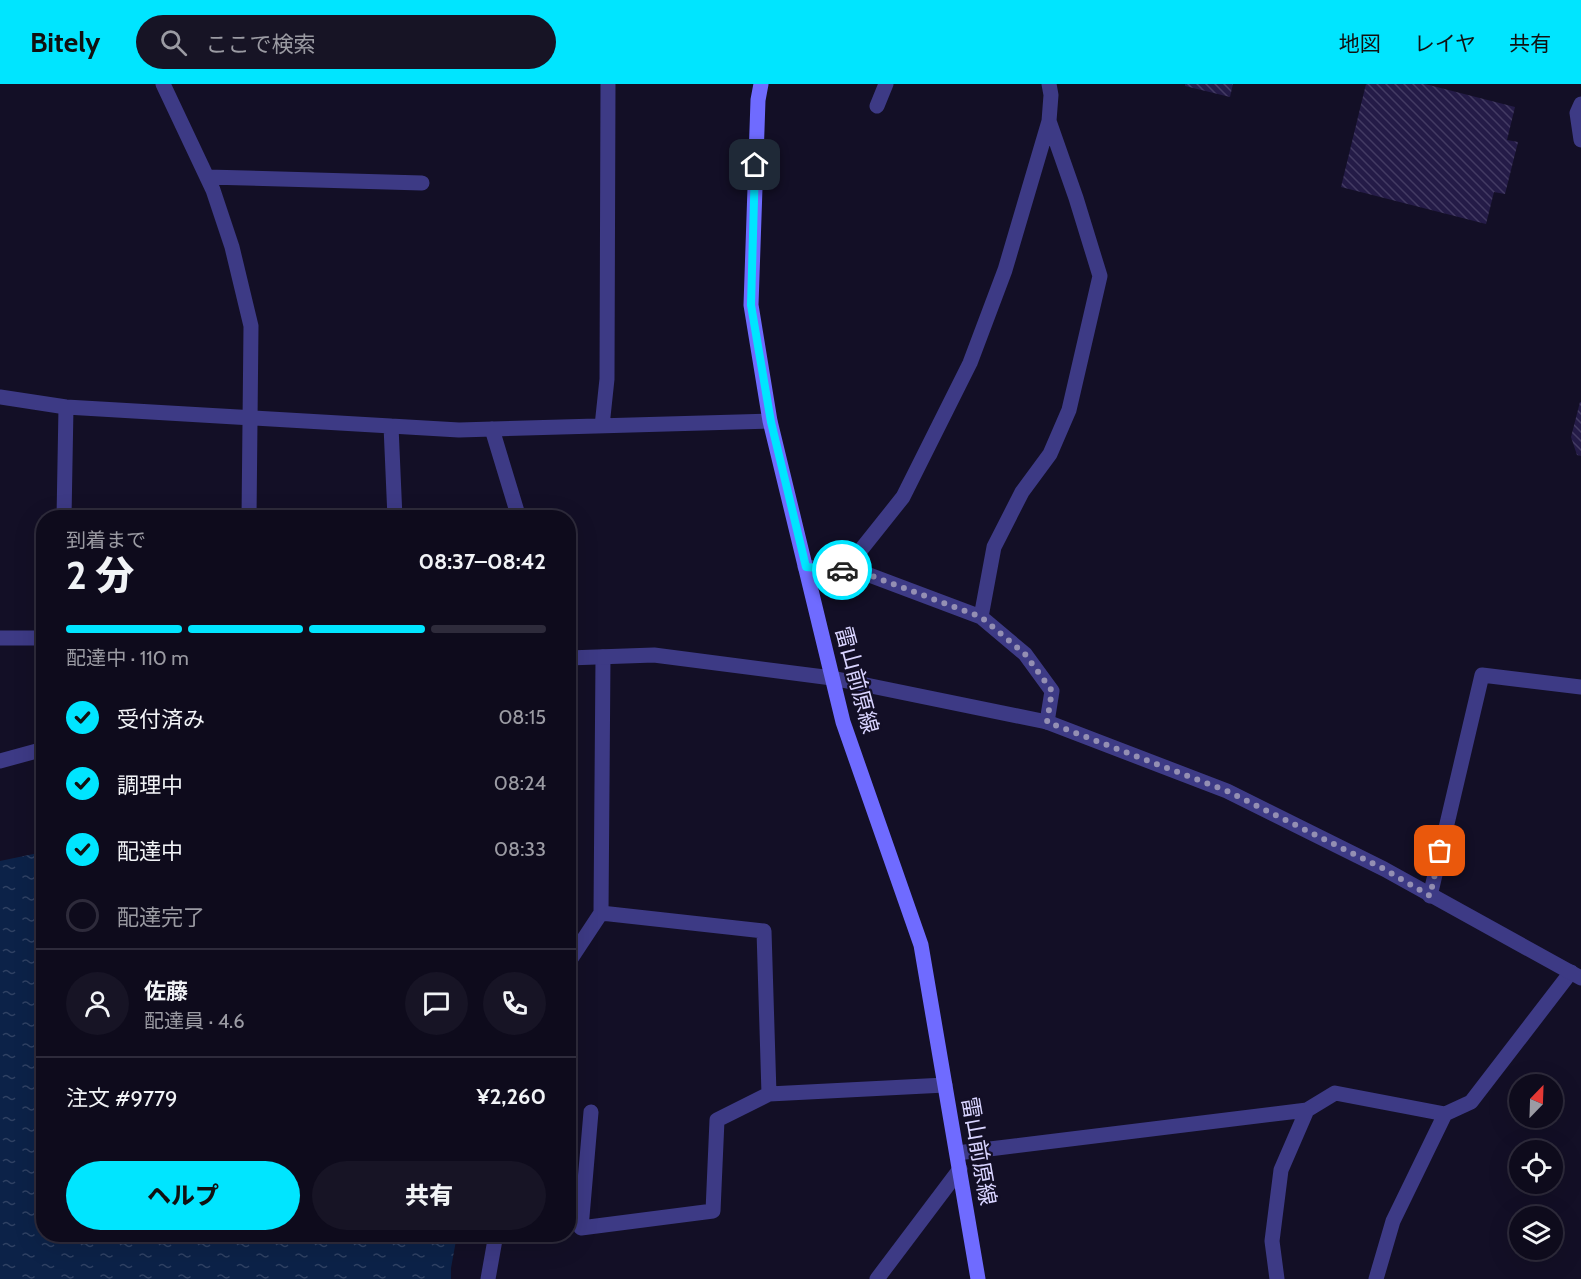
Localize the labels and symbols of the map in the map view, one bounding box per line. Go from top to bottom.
pin [729,139,780,190]
courier [812,540,872,600]
street label: 雷山前原線 [830,623,884,737]
pin [1414,825,1465,876]
north arrow [1509,1074,1563,1128]
street label: 雷山前原線 [956,1094,1002,1208]

